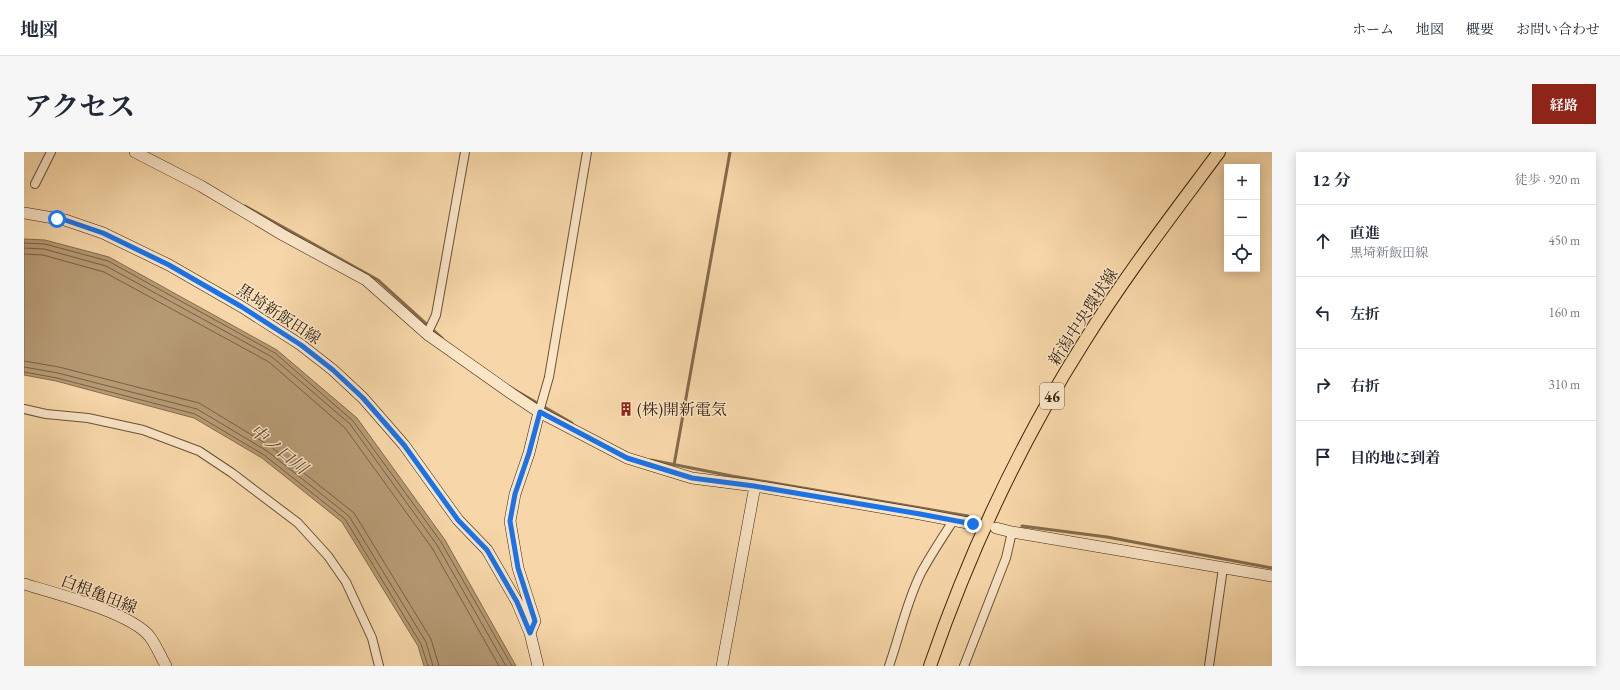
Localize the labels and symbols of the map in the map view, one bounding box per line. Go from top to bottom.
route start [48,210,66,228]
street label: 新潟中央環状線 [1044,264,1122,370]
street label: 黒埼新飯田線 [233,279,325,349]
road number: 46 [1040,383,1064,409]
place label: (株)開新電気 [637,399,727,420]
building icon: (株)開新電気 [618,401,634,417]
water label: 中ノ口川 [246,419,314,480]
route end [964,515,982,533]
street label: 白根亀田線 [58,570,140,618]

